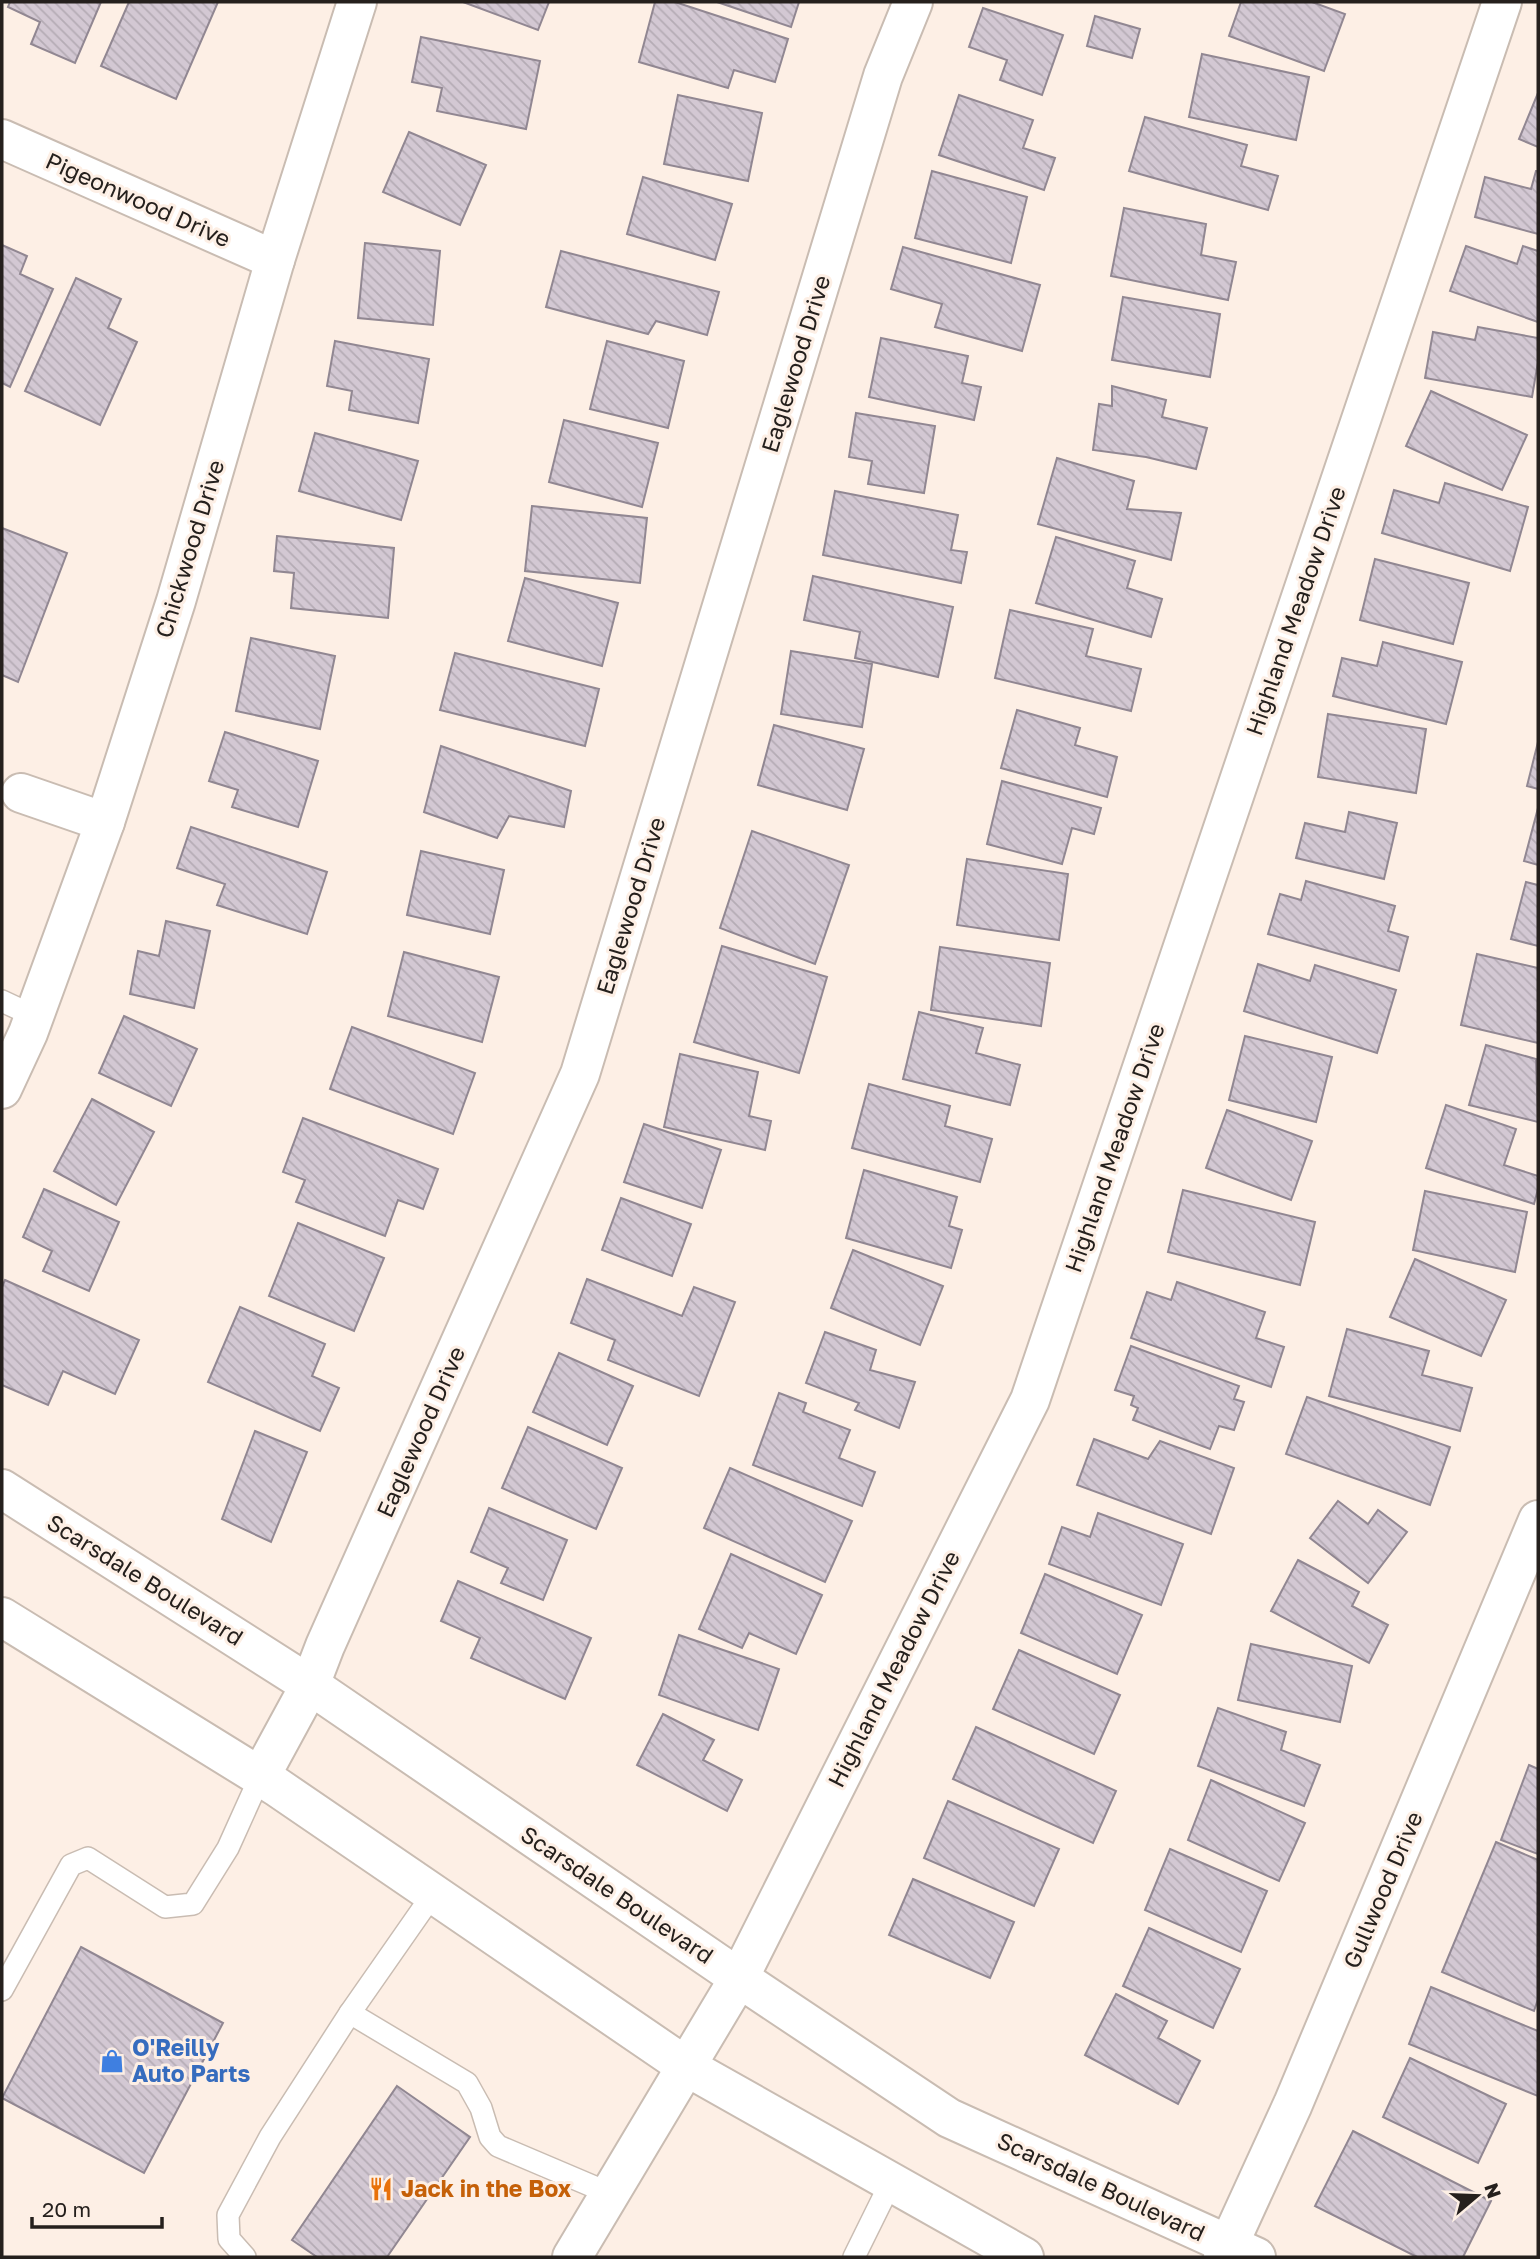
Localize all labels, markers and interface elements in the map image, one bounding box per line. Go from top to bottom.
street label: Pigeonwood Drive [42,146,235,252]
street label: Eaglewood Drive [755,272,835,456]
street label: Chickwood Drive [149,456,229,641]
street label: Highland Meadow Drive [1239,482,1351,739]
street label: Eaglewood Drive [590,814,670,998]
street label: Highland Meadow Drive [1058,1019,1170,1276]
street label: Eaglewood Drive [370,1342,470,1521]
street label: Scarsdale Boulevard [42,1507,249,1651]
street label: Highland Meadow Drive [821,1546,965,1791]
street label: Gullwood Drive [1336,1807,1428,1972]
street label: Scarsdale Boulevard [516,1819,719,1969]
place label: O'Reilly Auto Parts [132,2033,250,2087]
shop icon: O'Reilly Auto Parts [98,2047,126,2075]
street label: Scarsdale Boulevard [993,2126,1210,2247]
north arrow [1442,2161,1512,2231]
place label: Jack in the Box [401,2174,572,2202]
restaurant icon: Jack in the Box [367,2175,395,2203]
text: N [1480,2180,1507,2201]
scale bar [32,2186,161,2230]
text: 20 m [42,2196,91,2222]

